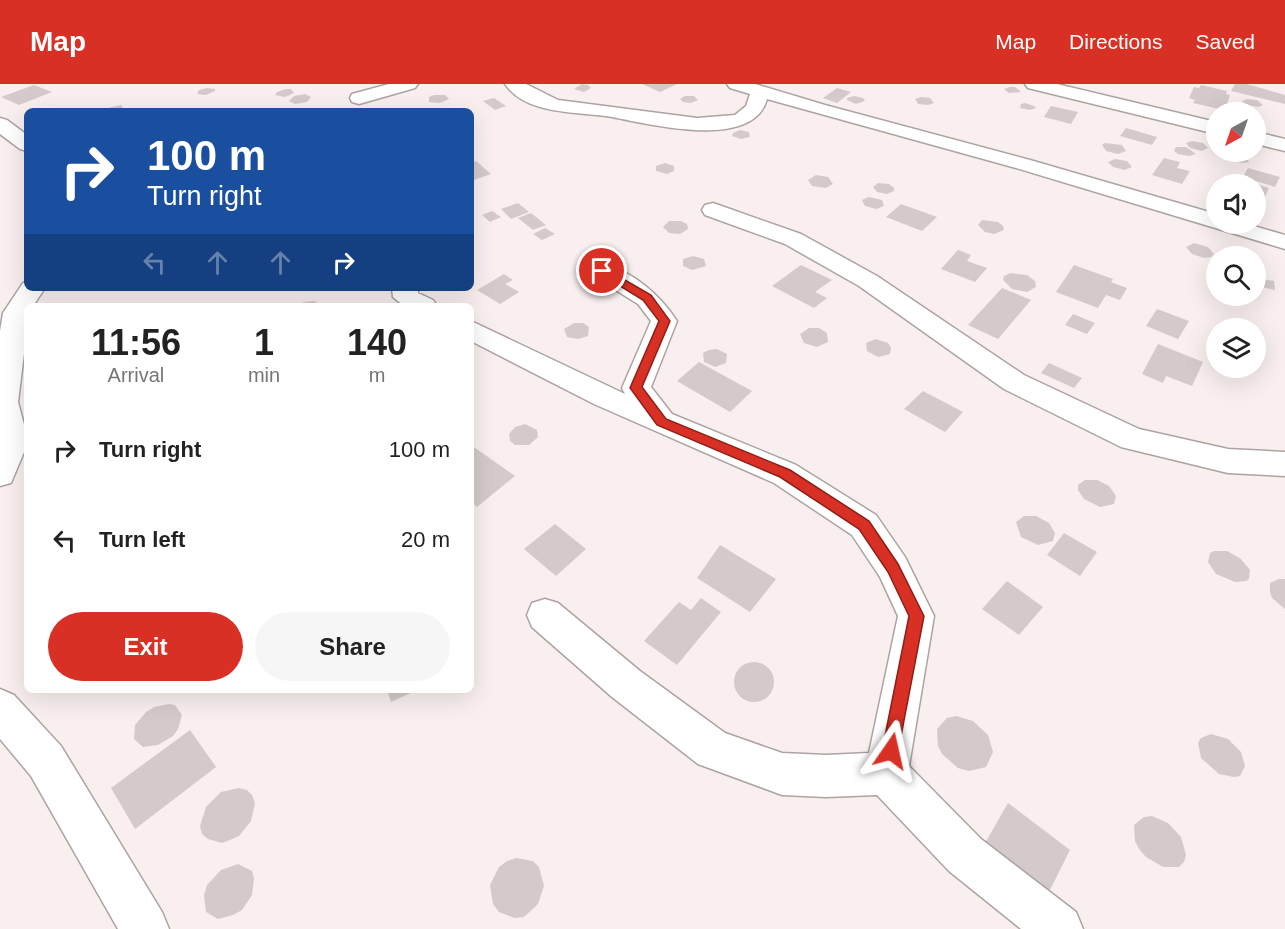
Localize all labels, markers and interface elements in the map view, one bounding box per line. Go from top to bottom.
text: Map [30,26,86,57]
text: Map [995,30,1036,53]
text: Directions [1069,30,1162,53]
text: Saved [1195,30,1255,53]
north arrow [1206,102,1266,162]
map controls [1206,102,1266,378]
icon: right [48,132,126,210]
text: 100 m [147,132,266,179]
button: sound [1206,174,1266,234]
text: Turn right [147,181,262,211]
pin [576,245,627,296]
icon: left [138,246,171,279]
icon: ahead [201,246,234,279]
icon: ahead [264,246,297,279]
icon: right [327,246,360,279]
button: search [1206,246,1266,306]
icon: arrive [585,254,618,287]
button: layers [1206,318,1266,378]
text: 11:56 [91,322,181,363]
text: 1 [254,322,274,363]
text: 140 [347,322,407,363]
text: Arrival [108,364,164,386]
text: min [248,364,280,386]
text: m [369,364,385,386]
icon: right [48,434,81,467]
text: Turn right [99,437,201,462]
text: 100 m [389,437,450,462]
icon: left [48,524,81,557]
text: Turn left [99,527,185,552]
text: 20 m [401,527,450,552]
button: Exit [48,612,243,681]
button: Share [255,612,450,681]
position arrow [859,719,923,783]

